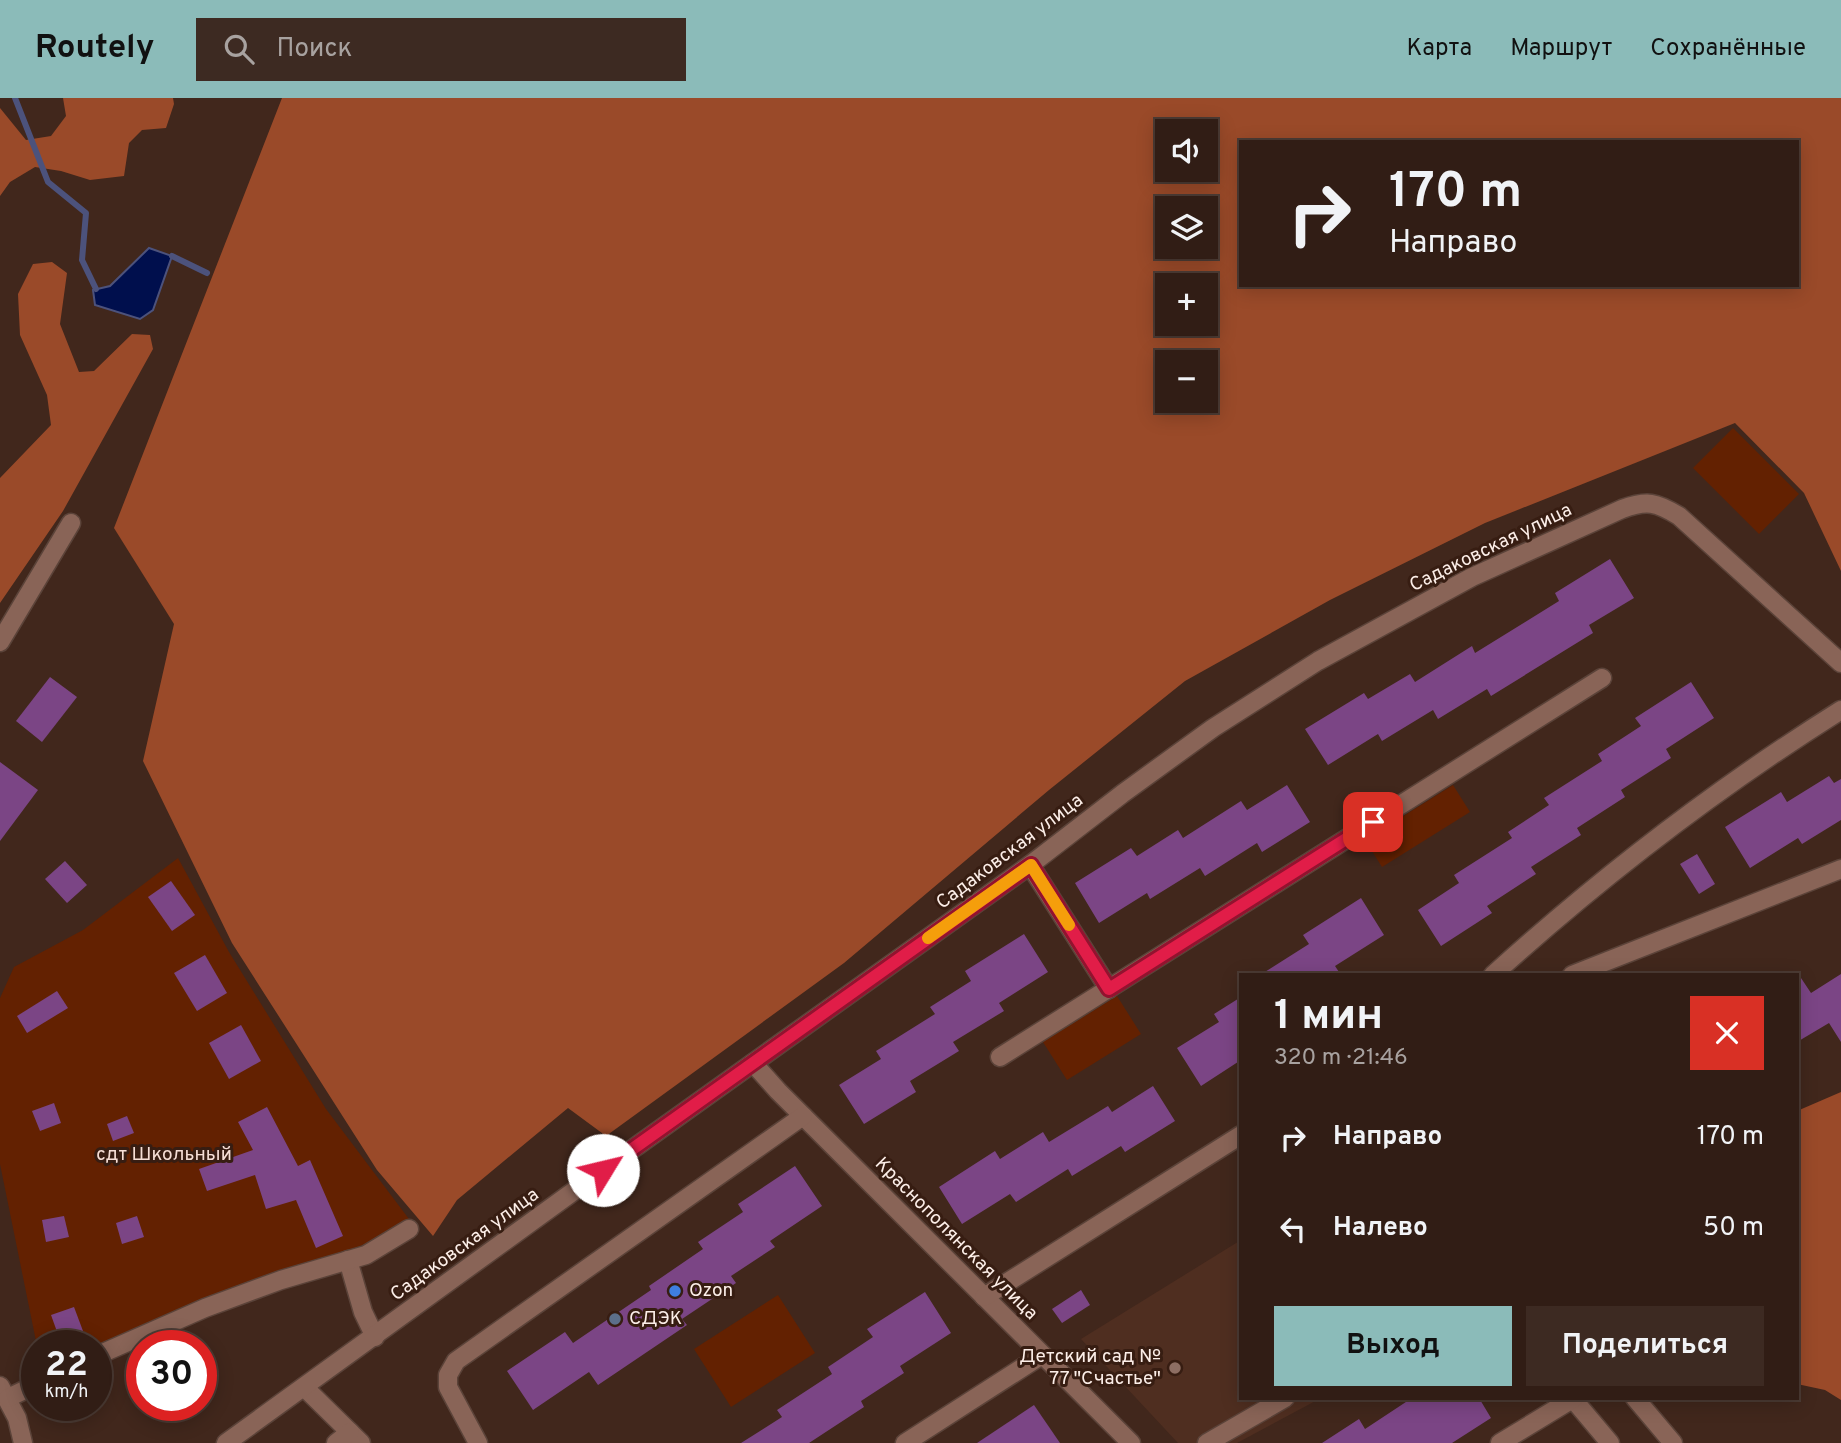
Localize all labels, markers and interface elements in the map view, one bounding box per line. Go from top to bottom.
search box [196,18,686,81]
text: Routely [35,28,154,70]
icon: search [220,30,258,68]
text: Поиск [276,33,352,66]
text: Карта [1406,34,1472,64]
text: Маршрут [1510,34,1612,64]
text: Сохранённые [1650,34,1806,64]
map controls [1155,119,1218,413]
button: sound [1155,119,1218,182]
text: 170 m [1389,163,1522,225]
icon: right [1274,168,1365,259]
button: layers [1155,196,1218,259]
text: Направо [1389,224,1517,264]
button: + [1155,273,1218,336]
button: − [1155,350,1218,413]
street label: Садаковская улица [1406,498,1576,598]
street label: Садаковская улица [932,789,1088,915]
pin [1343,792,1403,852]
icon: arrive [1354,803,1392,841]
text: 1 мин [1274,991,1383,1044]
button: close [1690,996,1764,1070]
text: 320 m · 21:46 [1274,1044,1408,1073]
icon: right [1274,1119,1312,1157]
text: Направо [1333,1121,1442,1154]
text: 170 m [1697,1121,1764,1154]
position arrow [566,1133,640,1207]
park label: сдт Школьный [96,1143,232,1167]
street label: Краснополянская улица [869,1152,1043,1326]
street label: Садаковская улица [386,1183,544,1307]
icon: left [1274,1210,1312,1248]
text: Налево [1333,1212,1428,1245]
text: 50 m [1703,1212,1764,1245]
place label: Ozon [689,1279,733,1303]
marker: Ozon [667,1283,683,1299]
button: Выход [1274,1306,1512,1386]
button: Поделиться [1526,1306,1764,1386]
place label: СДЭК [629,1307,682,1331]
marker: СДЭК [607,1311,623,1327]
speed limit sign: 30 [126,1330,217,1421]
text: 22 [45,1344,88,1388]
place label: Детский сад № 77 "Счастье" [1019,1345,1161,1391]
marker: Детский сад № 77 "Счастье" [1167,1360,1183,1376]
text: km/h [45,1381,88,1404]

